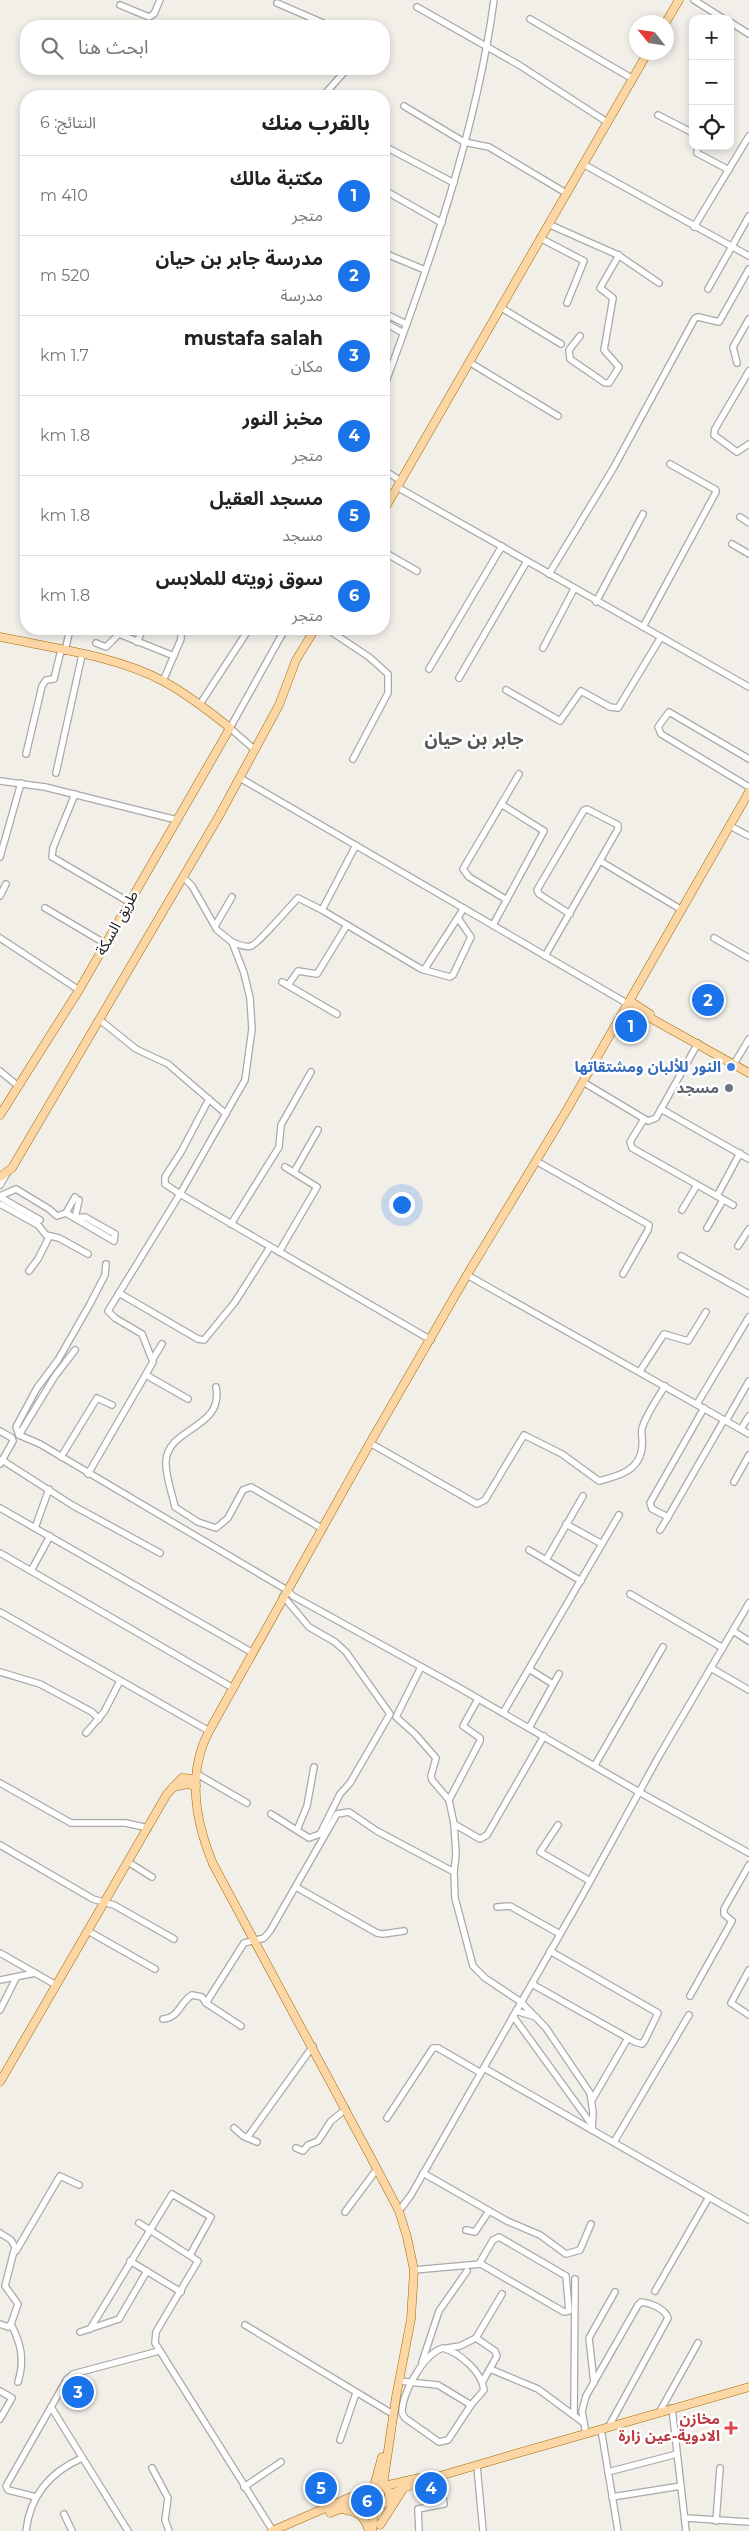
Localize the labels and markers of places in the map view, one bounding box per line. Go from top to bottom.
pin: 2 [692,981,724,1019]
pin: 1 [615,1007,647,1045]
place label: النور للألبان ومشتقاتها [574,1057,721,1076]
marker: النور للألبان ومشتقاتها [725,1061,737,1073]
place label: مسجد [677,1078,719,1097]
marker: مسجد [723,1082,735,1094]
pin: 3 [62,2373,94,2411]
place label: مخازن الادوية-عين زارة [618,2409,720,2445]
marker: مخازن الادوية-عين زارة [724,2421,738,2435]
pin: 5 [305,2469,337,2507]
pin: 4 [415,2469,447,2507]
pin: 6 [351,2482,383,2520]

